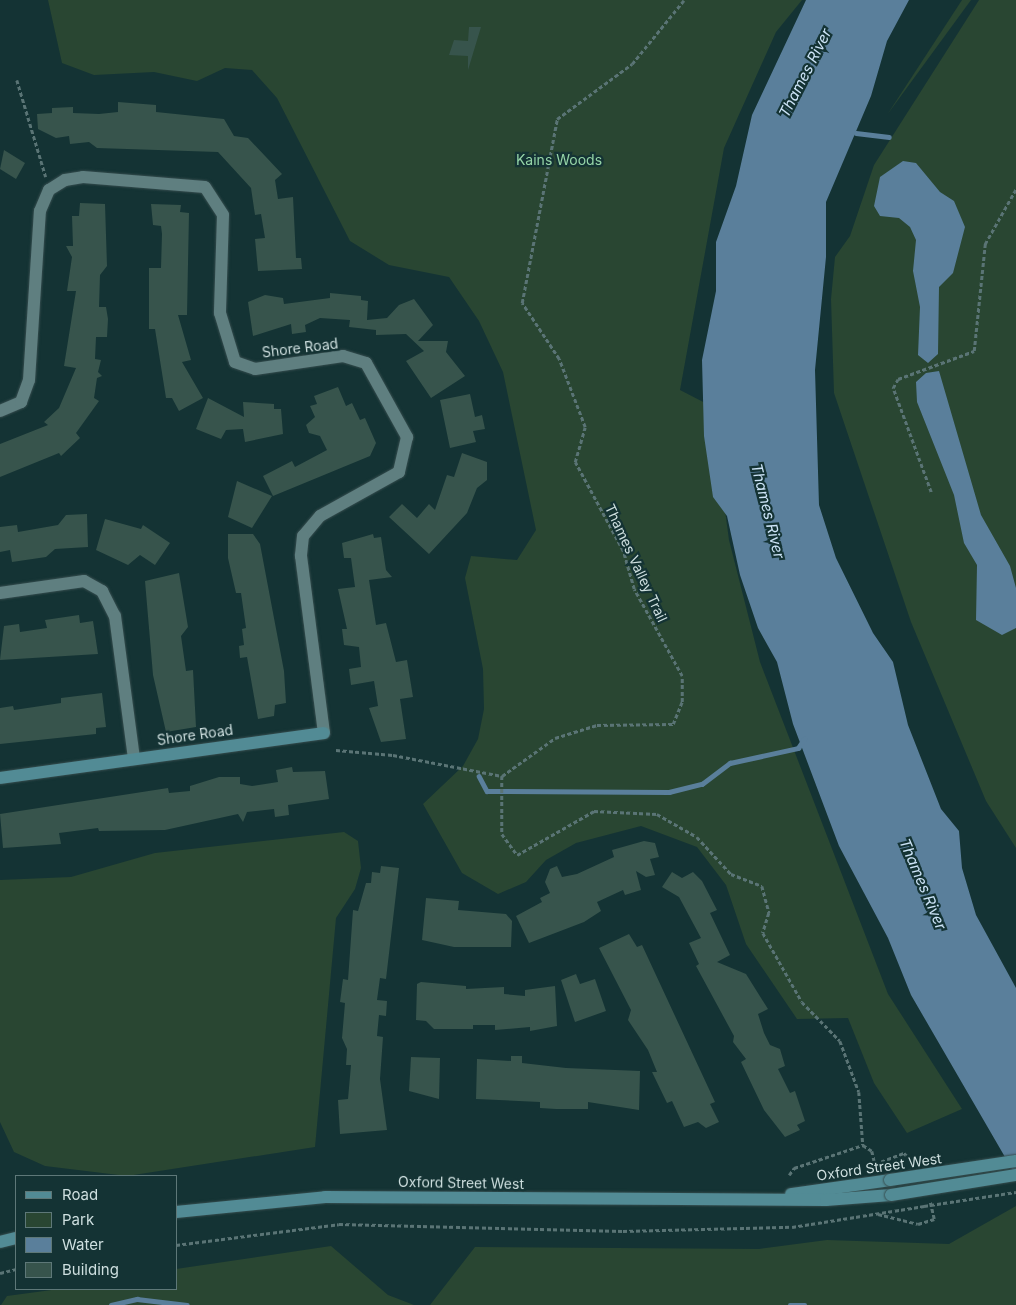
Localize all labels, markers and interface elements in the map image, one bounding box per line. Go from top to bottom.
water label: Thames River [775,26,835,120]
park label: Kains Woods [516,152,602,168]
street label: Shore Road [261,335,339,361]
water label: Thames River [747,462,789,560]
street label: Thames Valley Trail [601,501,671,625]
street label: Shore Road [156,721,234,749]
water label: Thames River [896,836,950,932]
street label: Oxford Street West [815,1150,943,1184]
street label: Oxford Street West [398,1174,524,1192]
legend [15,1175,178,1290]
text: Road [62,1185,98,1204]
text: Park [62,1210,94,1229]
text: Water [62,1235,104,1254]
text: Building [62,1260,119,1279]

